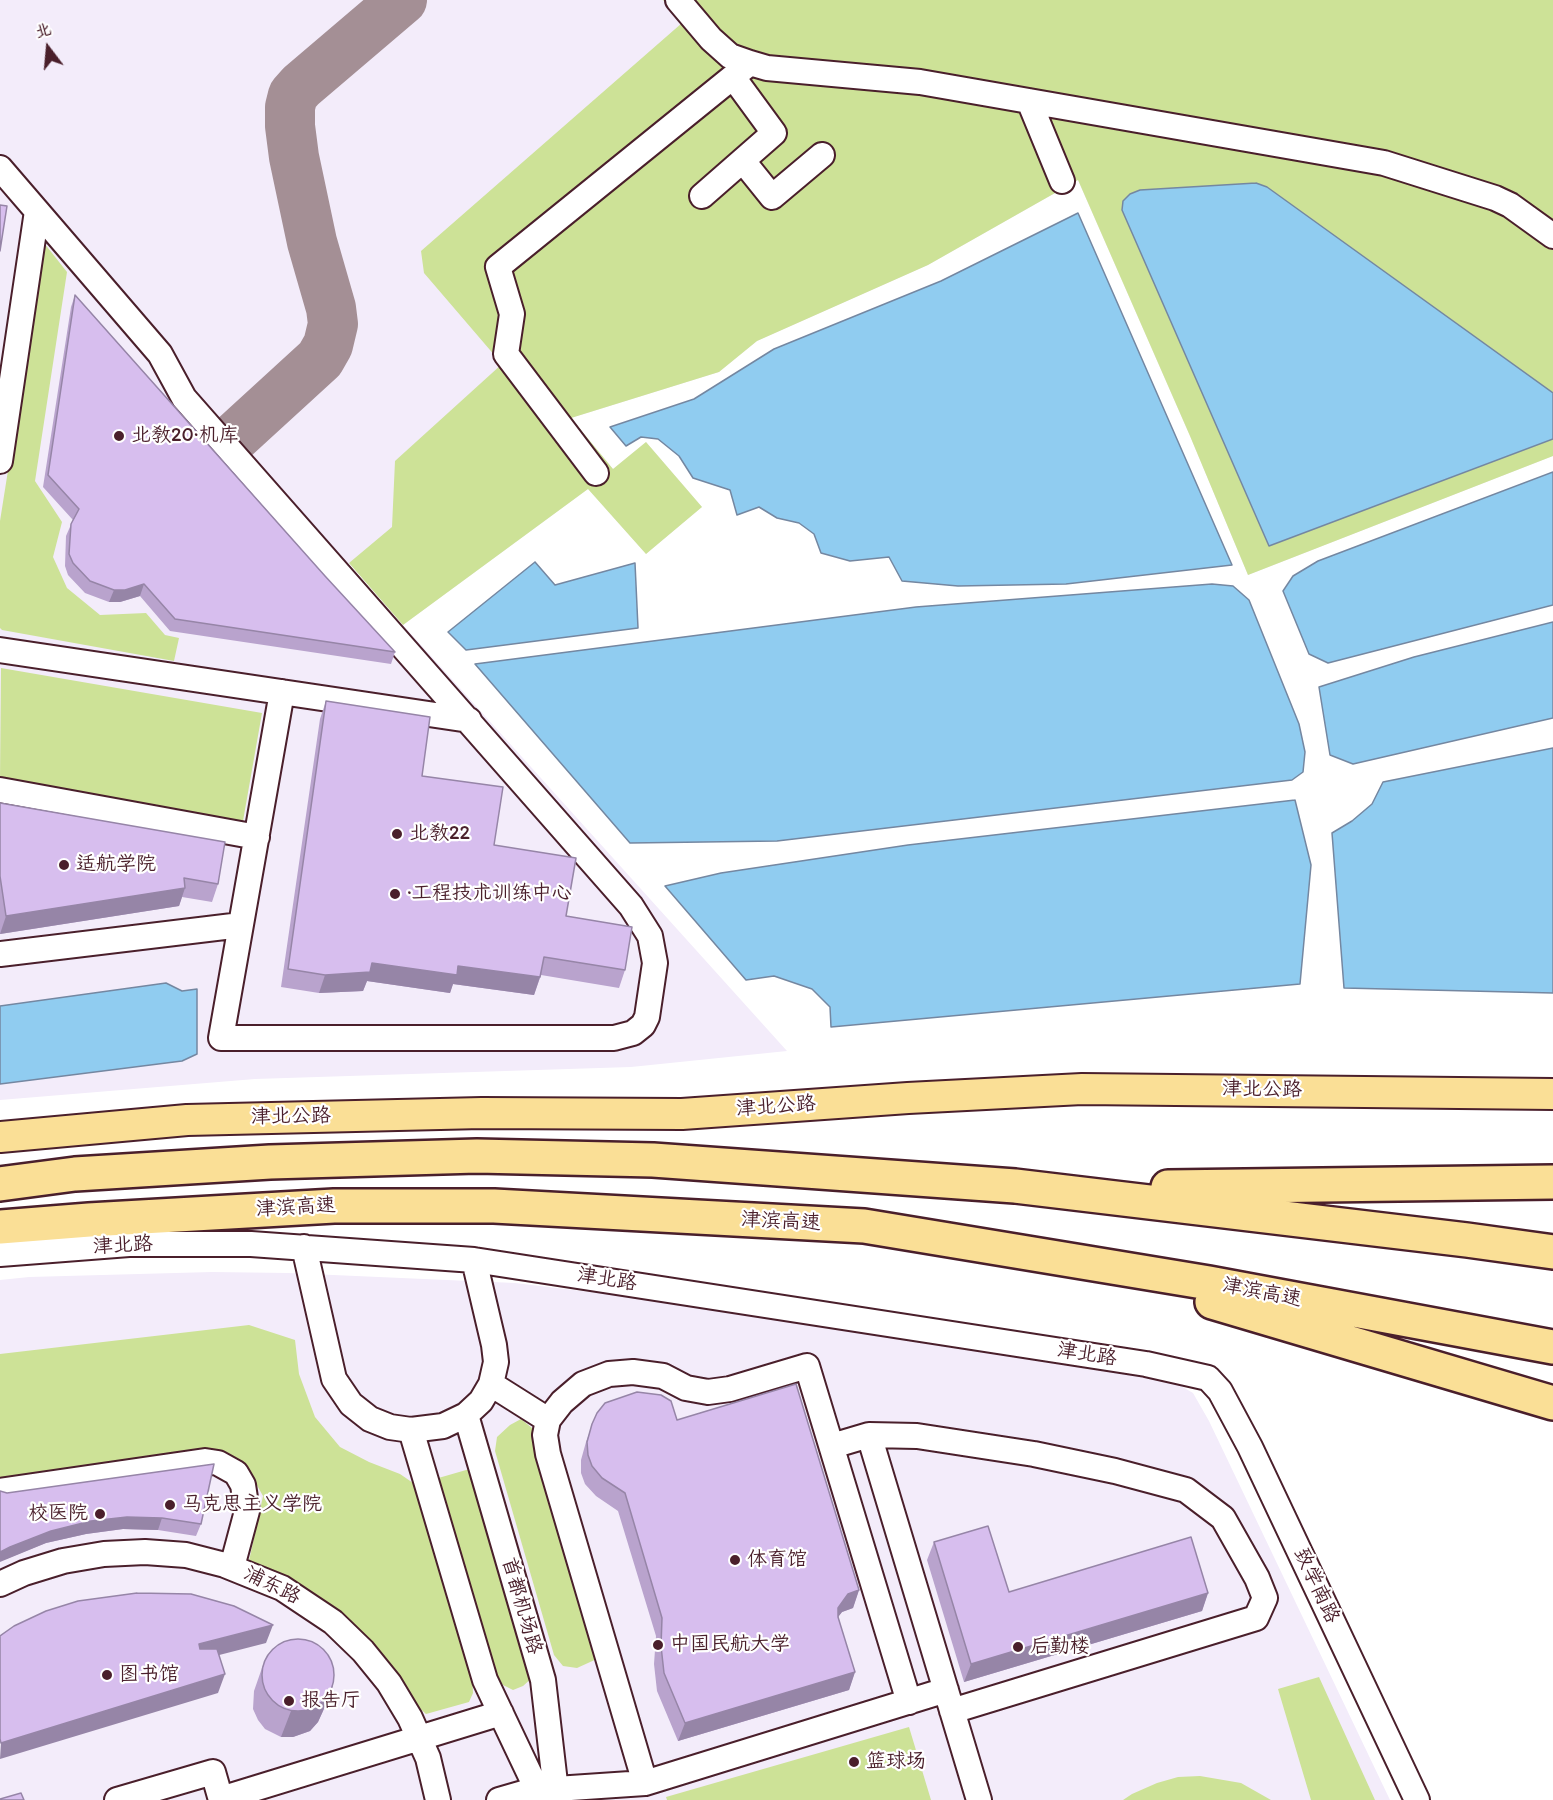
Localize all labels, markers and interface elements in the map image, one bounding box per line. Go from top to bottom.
north arrow [18,18,78,78]
text: 北 [33,19,53,42]
place label: 北教20·机库 [131,424,239,448]
marker: 北教20·机库 [112,429,126,443]
place label: 北教22 [409,822,470,846]
marker: 北教22 [390,827,404,841]
place label: 适航学院 [76,853,156,877]
marker: 适航学院 [57,858,71,872]
place label: ·工程技术训练中心 [407,882,572,906]
marker: ·工程技术训练中心 [388,887,402,901]
street label: 津北公路 [1222,1077,1302,1103]
street label: 津北公路 [735,1092,817,1122]
street label: 津北公路 [251,1104,331,1130]
street label: 津滨高速 [255,1194,337,1222]
street label: 津滨高速 [740,1208,822,1236]
street label: 津北路 [92,1232,154,1260]
street label: 津北路 [575,1263,639,1297]
street label: 津滨高速 [1220,1274,1304,1312]
street label: 津北路 [1055,1338,1119,1372]
place label: 马克思主义学院 [182,1493,322,1517]
marker: 马克思主义学院 [163,1498,177,1512]
place label: 校医院 [28,1502,88,1526]
marker: 校医院 [93,1507,107,1521]
street label: 致学南路 [1288,1545,1344,1627]
place label: 体育馆 [747,1548,807,1572]
marker: 体育馆 [728,1553,742,1567]
street label: 首都机场路 [496,1555,546,1657]
street label: 浦东路 [240,1562,304,1610]
place label: 中国民航大学 [670,1633,790,1657]
place label: 后勤楼 [1030,1635,1090,1659]
marker: 中国民航大学 [651,1638,665,1652]
marker: 后勤楼 [1011,1640,1025,1654]
place label: 图书馆 [119,1663,179,1687]
marker: 图书馆 [100,1668,114,1682]
place label: 报告厅 [301,1689,361,1713]
marker: 报告厅 [282,1694,296,1708]
place label: 篮球场 [866,1750,926,1774]
marker: 篮球场 [847,1755,861,1769]

